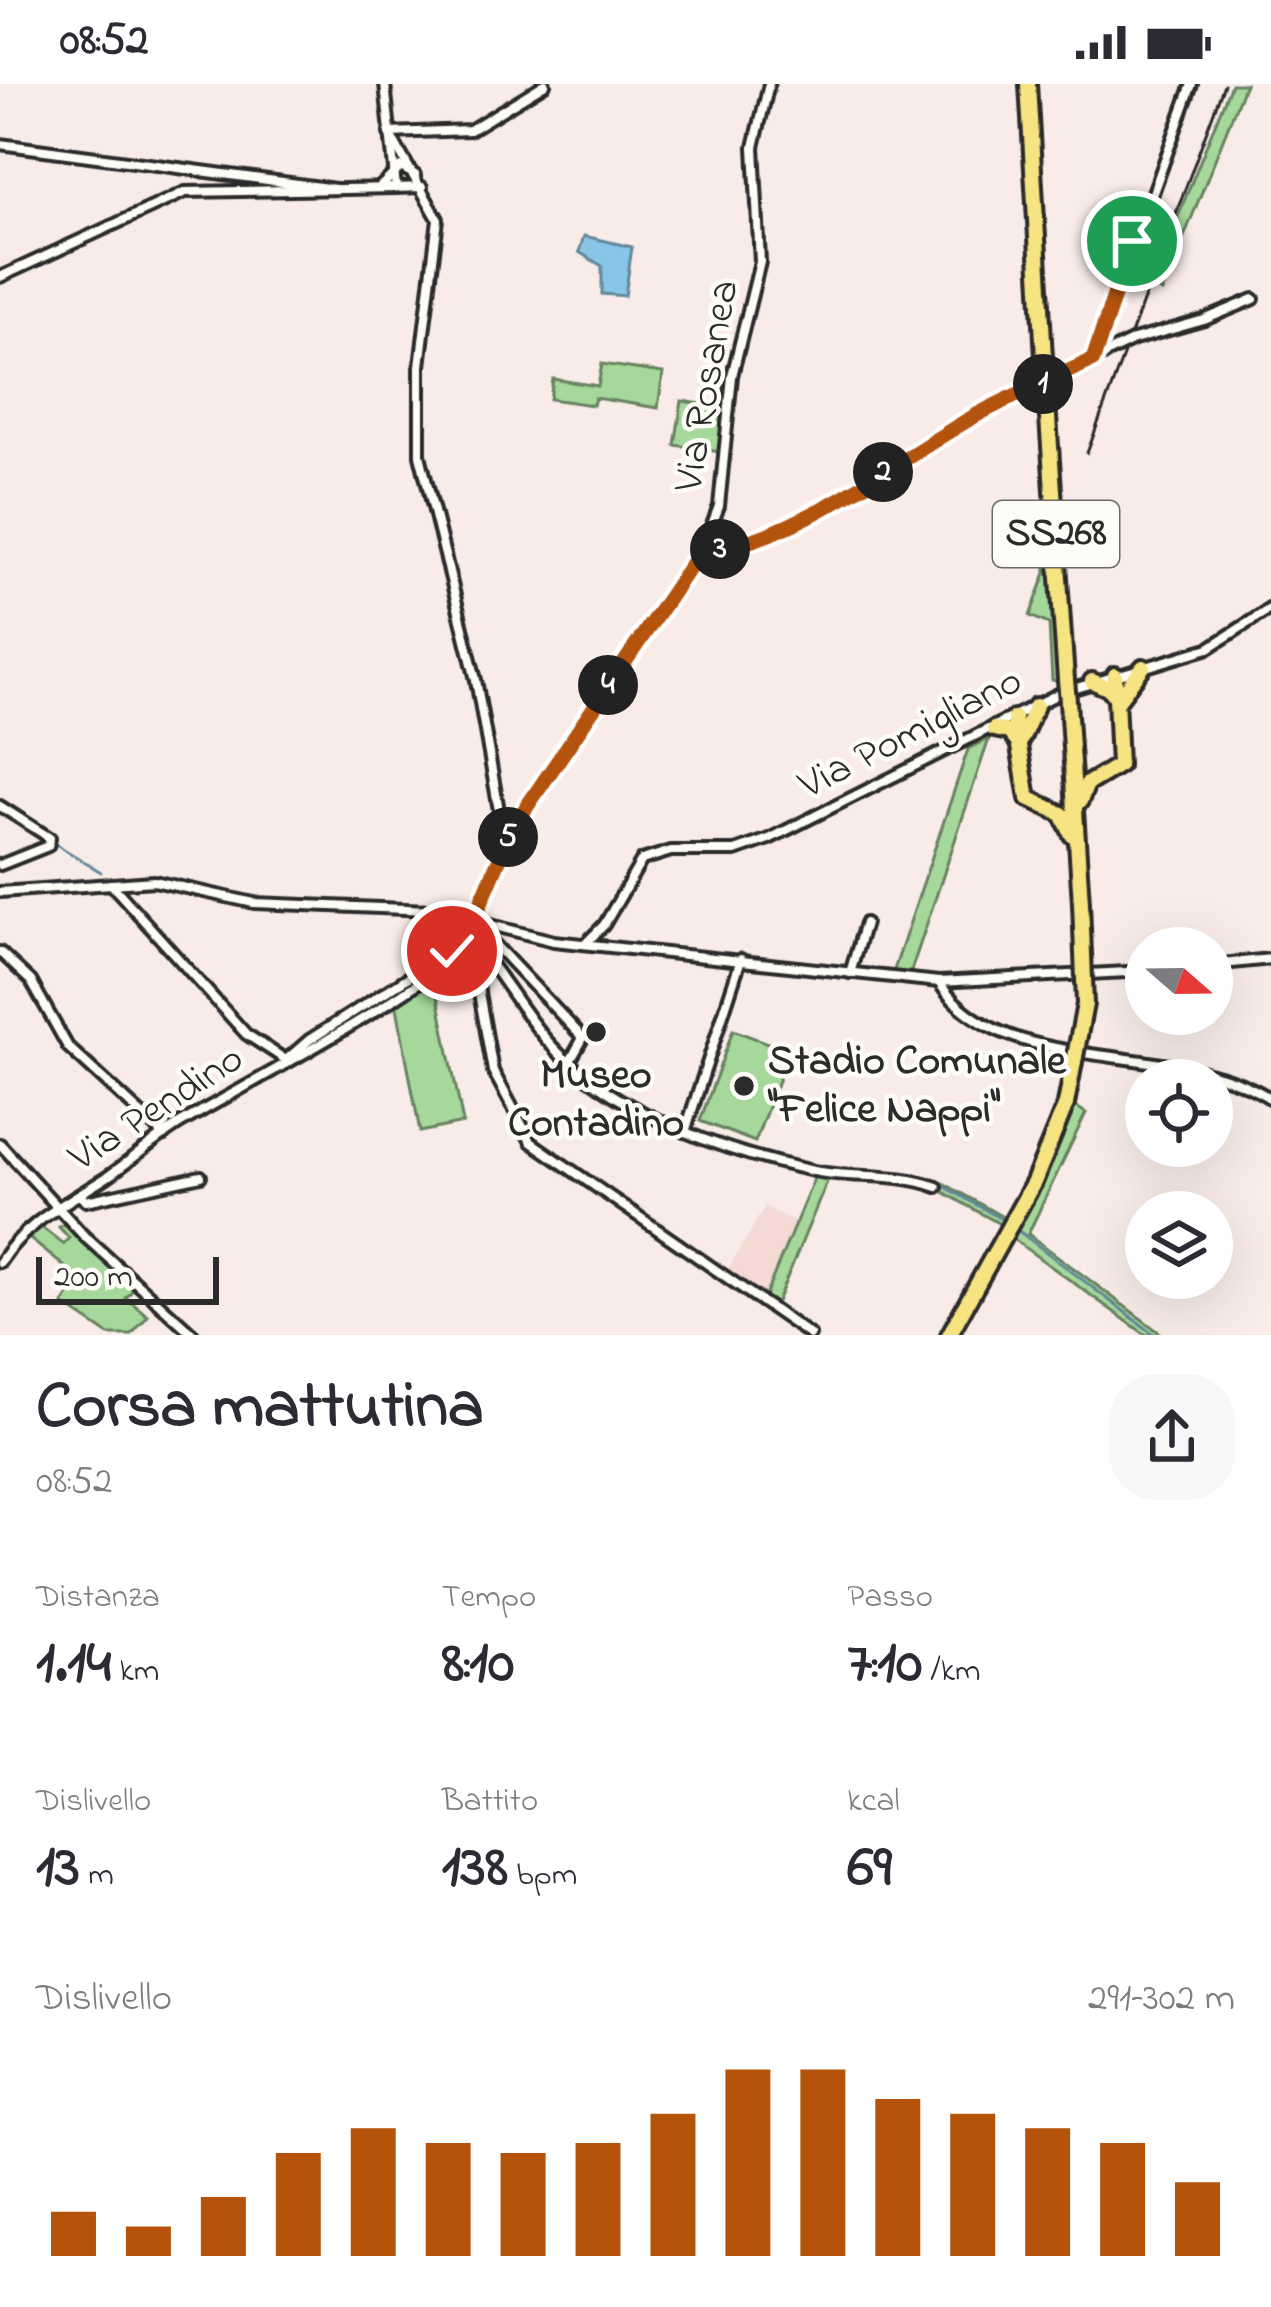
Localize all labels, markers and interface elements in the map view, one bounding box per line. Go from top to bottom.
text: 08:52 [60,9,148,75]
pin [1081,190,1183,292]
icon: arrive [1099,208,1165,274]
street label: Via Rosanea [659,275,757,498]
pin: 1 [1013,354,1073,414]
text: 1 [1038,360,1048,408]
pin: 2 [853,442,913,502]
text: 2 [875,448,891,496]
road number: SS268 [993,501,1119,567]
pin: 3 [690,519,750,579]
text: 3 [713,525,727,573]
street label: Via Pomigliano [788,652,1033,817]
pin: 4 [578,655,638,715]
text: 4 [601,661,615,709]
pin: 5 [478,807,538,867]
text: 5 [499,813,517,861]
pin [401,900,503,1002]
icon: check [419,918,485,984]
north arrow [1125,927,1233,1035]
map controls [1125,927,1233,1299]
marker: Museo Contadino [583,1019,609,1045]
street label: Via Pendino [57,1030,256,1189]
place label: Stadio Comunale "Felice Nappi" [767,1032,1067,1141]
place label: Museo Contadino [508,1046,684,1155]
button: locate [1125,1059,1233,1167]
marker: Stadio Comunale "Felice Nappi" [731,1073,757,1099]
button: layers [1125,1191,1233,1299]
scale bar [36,1251,219,1304]
text: 200 m [54,1254,133,1302]
text: Corsa mattutina [36,1361,484,1457]
button: share [1109,1374,1235,1500]
text: 08:52 [36,1454,112,1511]
text: Distanza [36,1574,160,1622]
text: Tempo [442,1574,536,1622]
text: Passo [847,1574,933,1622]
text: 1.14 [36,1622,111,1709]
text: 8:10 [442,1622,514,1709]
text: 7:10 [847,1622,922,1709]
text: km [111,1648,159,1696]
text: /km [922,1648,981,1696]
text: Dislivello [36,1778,151,1826]
text: Battito [442,1778,538,1826]
text: kcal [847,1778,900,1826]
text: 13 [36,1826,80,1913]
text: 138 [442,1826,508,1913]
text: 69 [847,1826,892,1913]
text: m [80,1852,114,1900]
text: bpm [508,1852,577,1900]
text: Dislivello [36,1971,172,2028]
text: 291–302 m [1088,1971,1235,2028]

